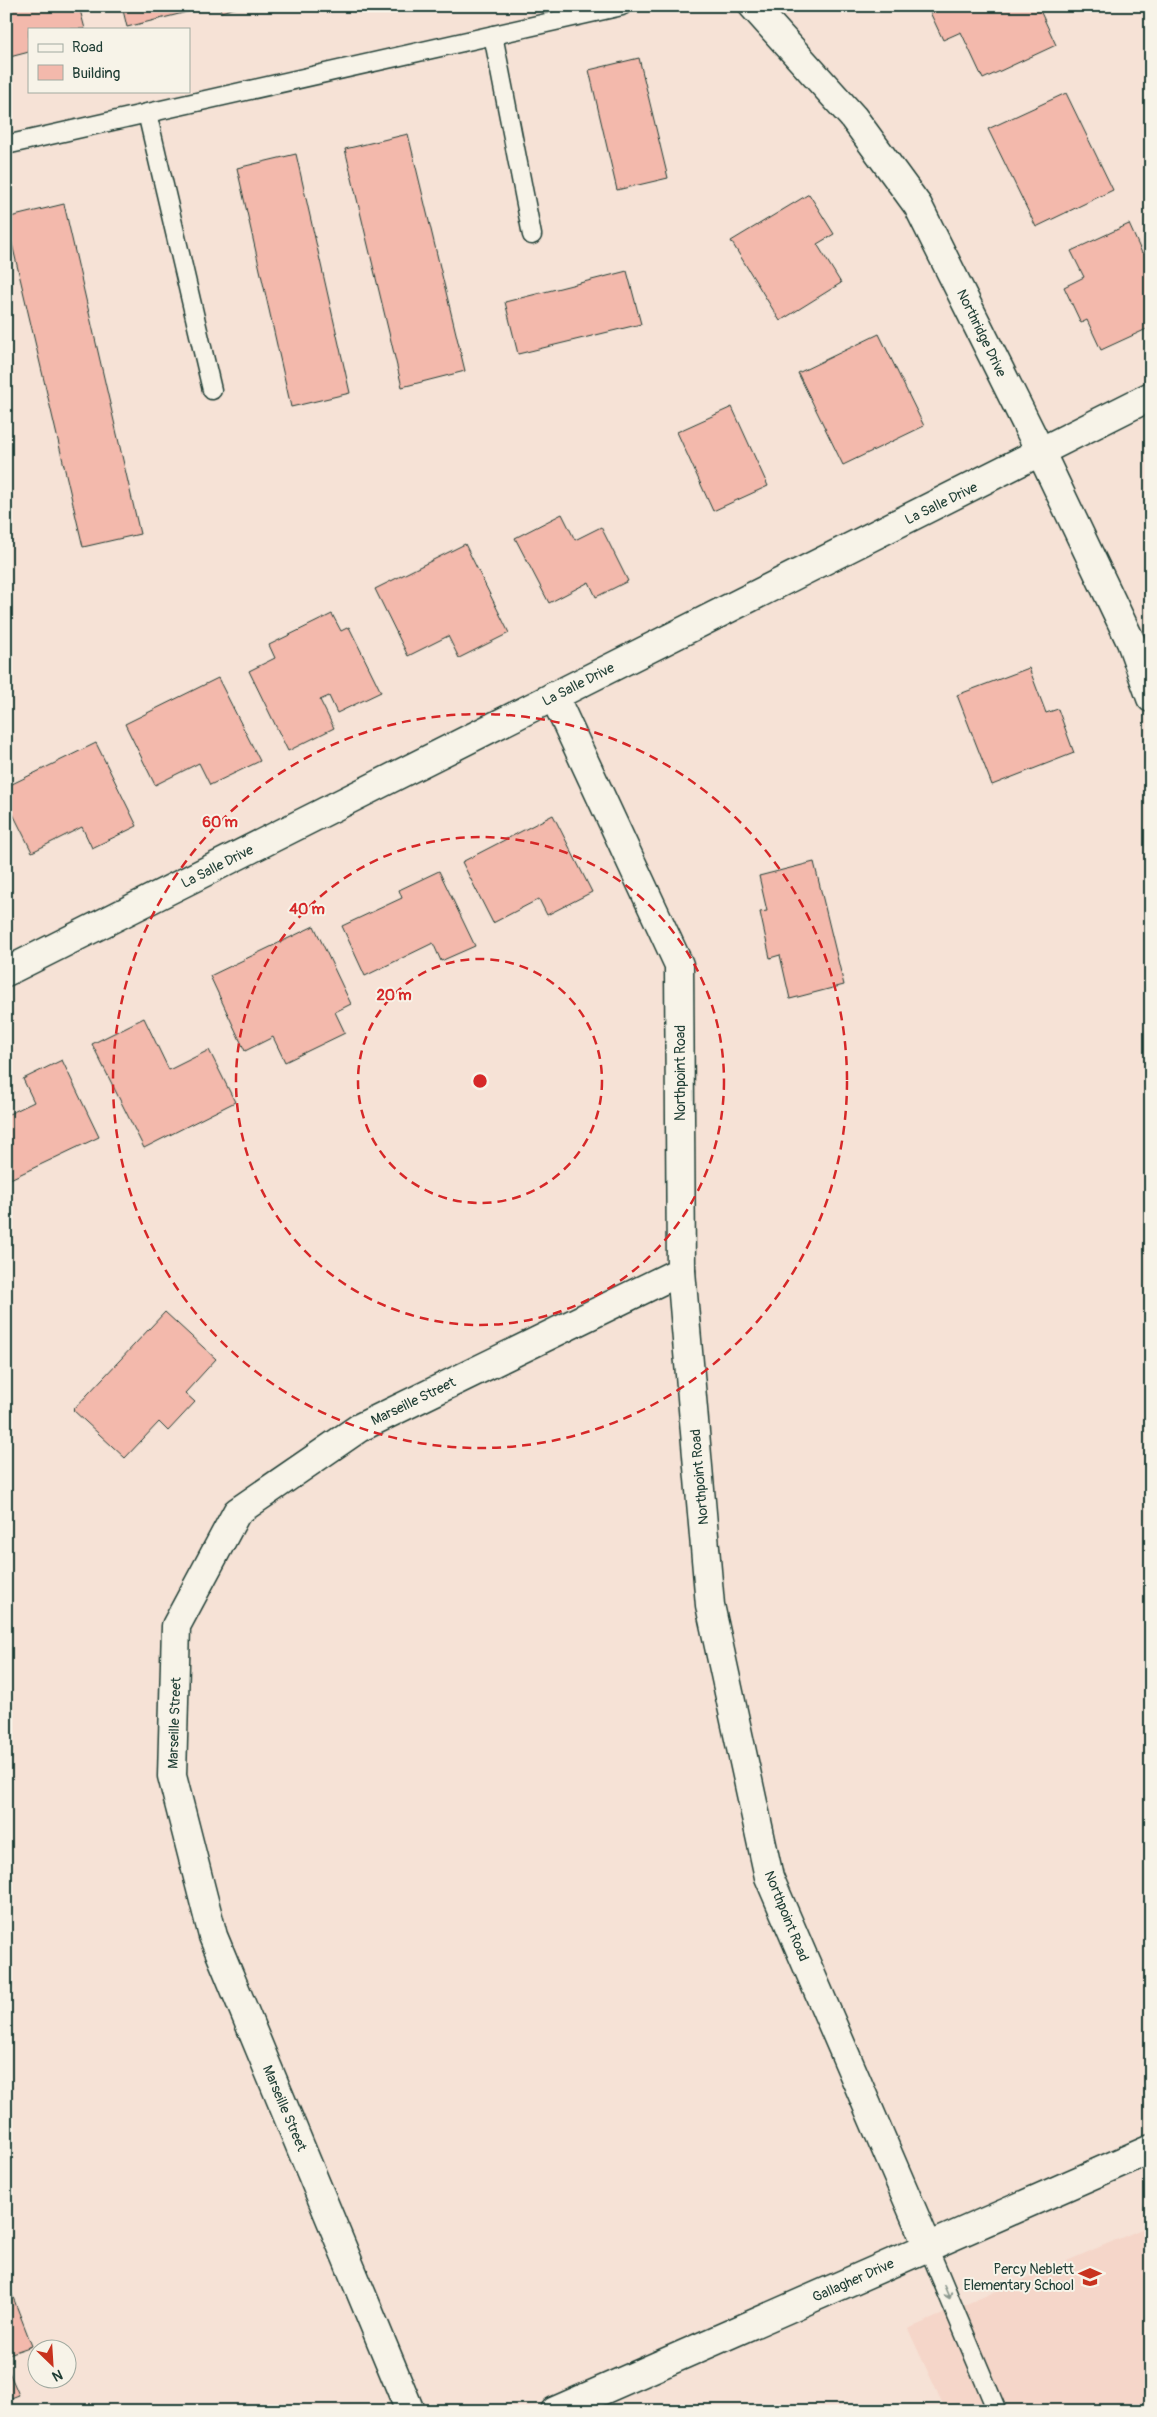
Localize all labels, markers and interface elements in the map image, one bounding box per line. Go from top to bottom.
legend [28,28,190,92]
text: Road [72,38,103,57]
text: Building [72,64,120,83]
street label: Northridge Drive [953,287,1010,380]
street label: La Salle Drive [902,479,980,528]
street label: La Salle Drive [539,659,617,710]
text: 60 m [202,813,238,832]
street label: La Salle Drive [178,841,256,892]
text: 40 m [289,900,325,919]
text: 20 m [376,986,412,1005]
street label: Northpoint Road [672,1025,689,1121]
centre of rings [471,1072,489,1090]
street label: Marseille Street [368,1374,459,1429]
street label: Northpoint Road [687,1428,712,1526]
street label: Marseille Street [164,1676,185,1769]
street label: Northpoint Road [761,1868,812,1964]
street label: Marseille Street [259,2063,310,2154]
street label: Gallagher Drive [810,2255,897,2306]
place label: Percy Neblett Elementary School [963,2261,1074,2294]
school or university icon: Percy Neblett Elementary School [1077,2264,1103,2290]
one-way arrow [943,2284,952,2299]
north arrow [28,2340,78,2390]
text: N [49,2366,65,2385]

